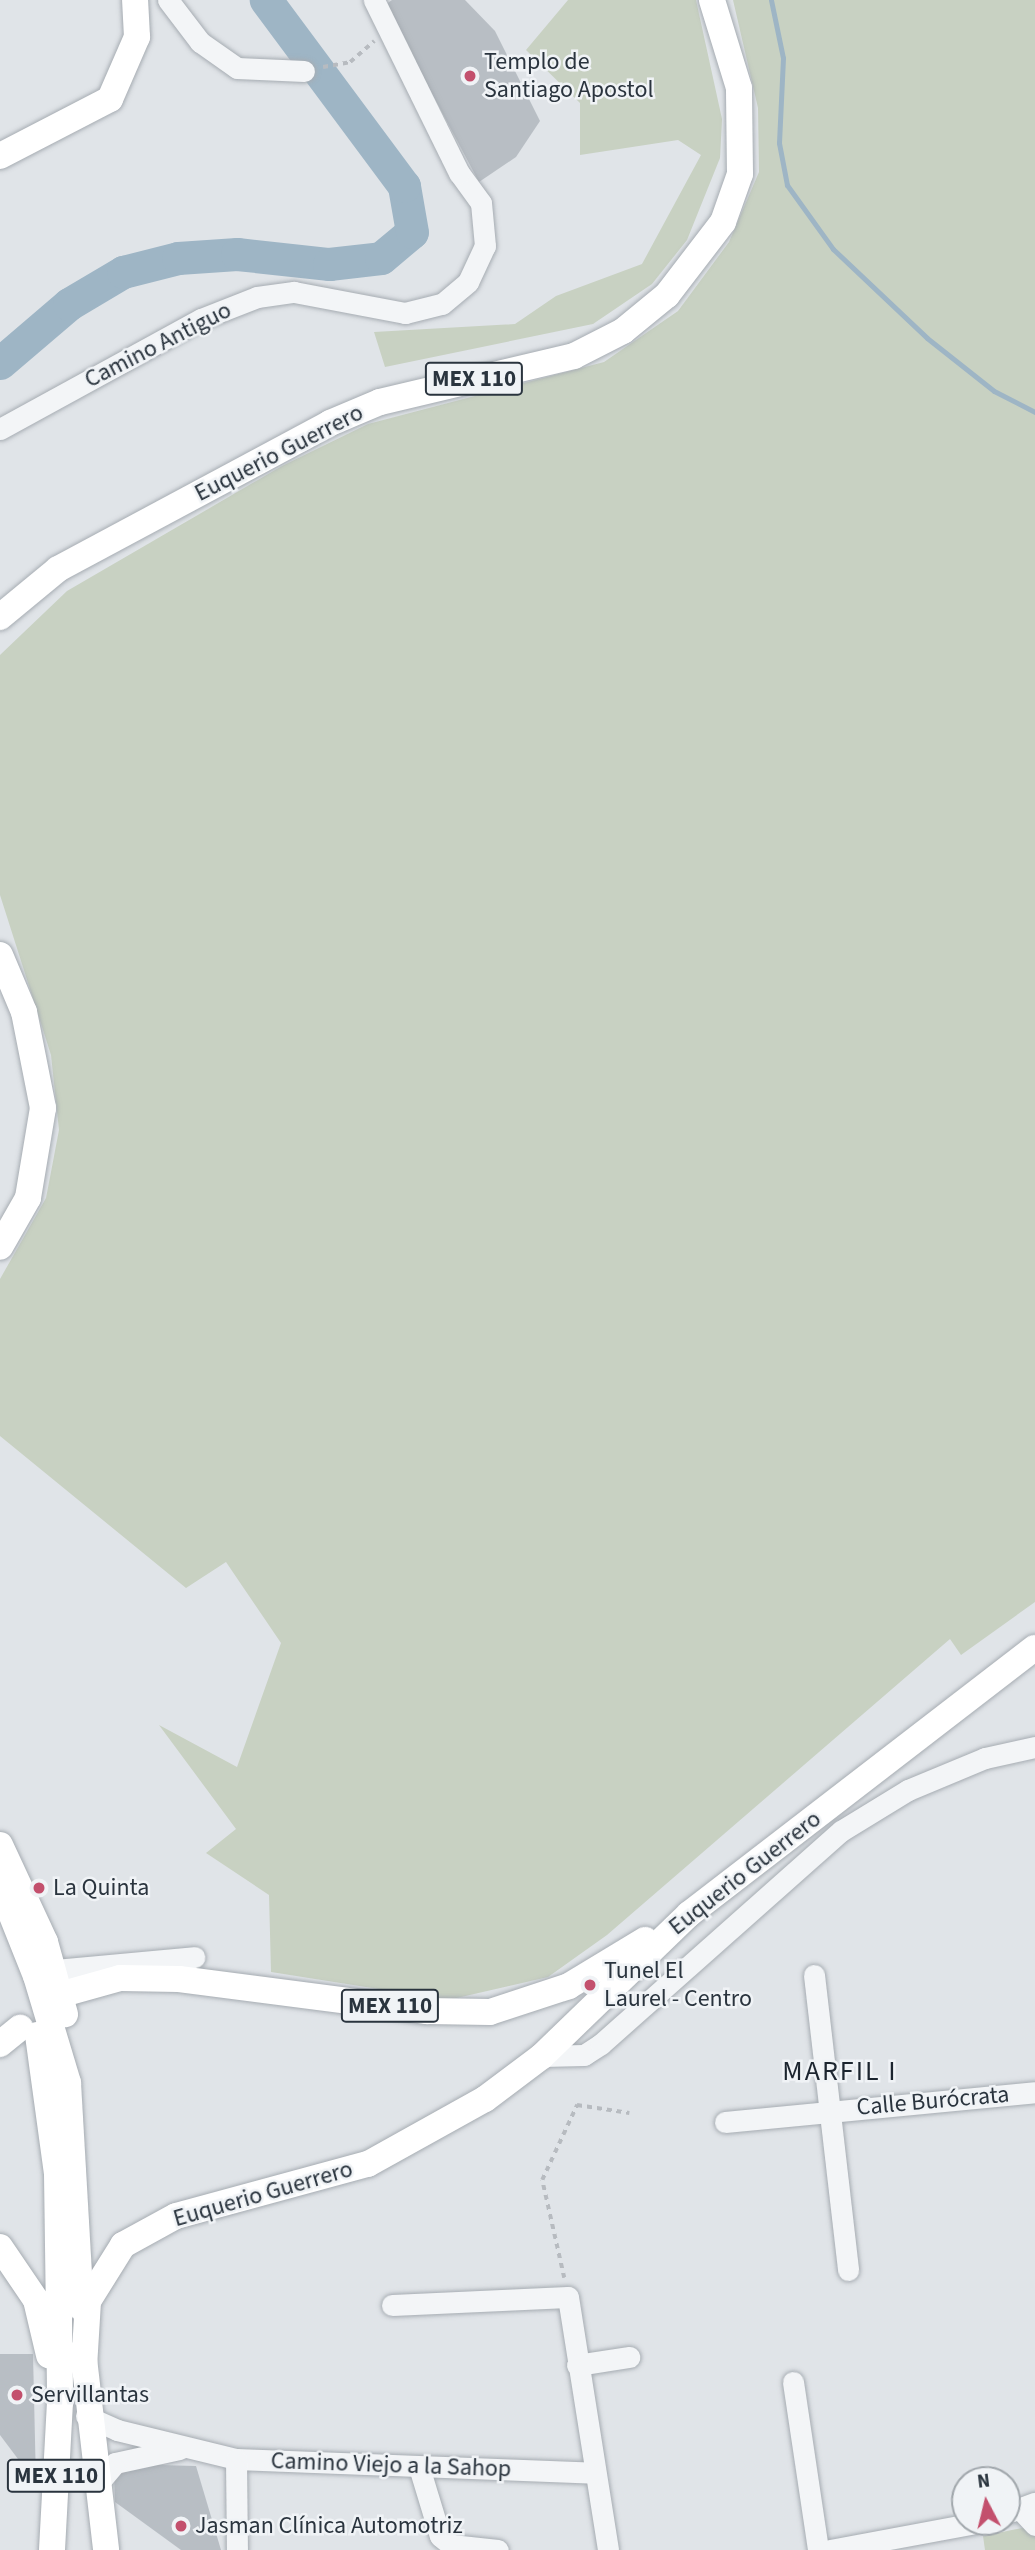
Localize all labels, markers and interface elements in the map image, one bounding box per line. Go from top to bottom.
place label: Templo de Santiago Apostol [484,48,654,104]
marker: Templo de Santiago Apostol [462,68,478,84]
street label: Camino Antiguo [80,296,236,394]
road number: MEX 110 [423,360,525,398]
street label: Euquerio Guerrero [190,398,368,508]
street label: Euquerio Guerrero [663,1805,827,1941]
place label: La Quinta [53,1874,149,1902]
marker: La Quinta [31,1880,47,1896]
place label: Tunel El Laurel - Centro [604,1957,752,2013]
marker: Tunel El Laurel - Centro [582,1977,598,1993]
road number: MEX 110 [339,1986,441,2025]
district label: MARFIL I [783,2054,897,2088]
street label: Calle Burócrata [855,2080,1011,2122]
street label: Euquerio Guerrero [170,2155,356,2233]
place label: Servillantas [31,2381,149,2409]
marker: Servillantas [9,2387,25,2403]
street label: Camino Viejo a la Sahop [270,2446,512,2484]
road number: MEX 110 [5,2456,107,2496]
north arrow [951,2466,1021,2536]
text: N [976,2467,992,2496]
place label: Jasman Clínica Automotriz [195,2512,463,2540]
marker: Jasman Clínica Automotriz [173,2518,189,2534]

